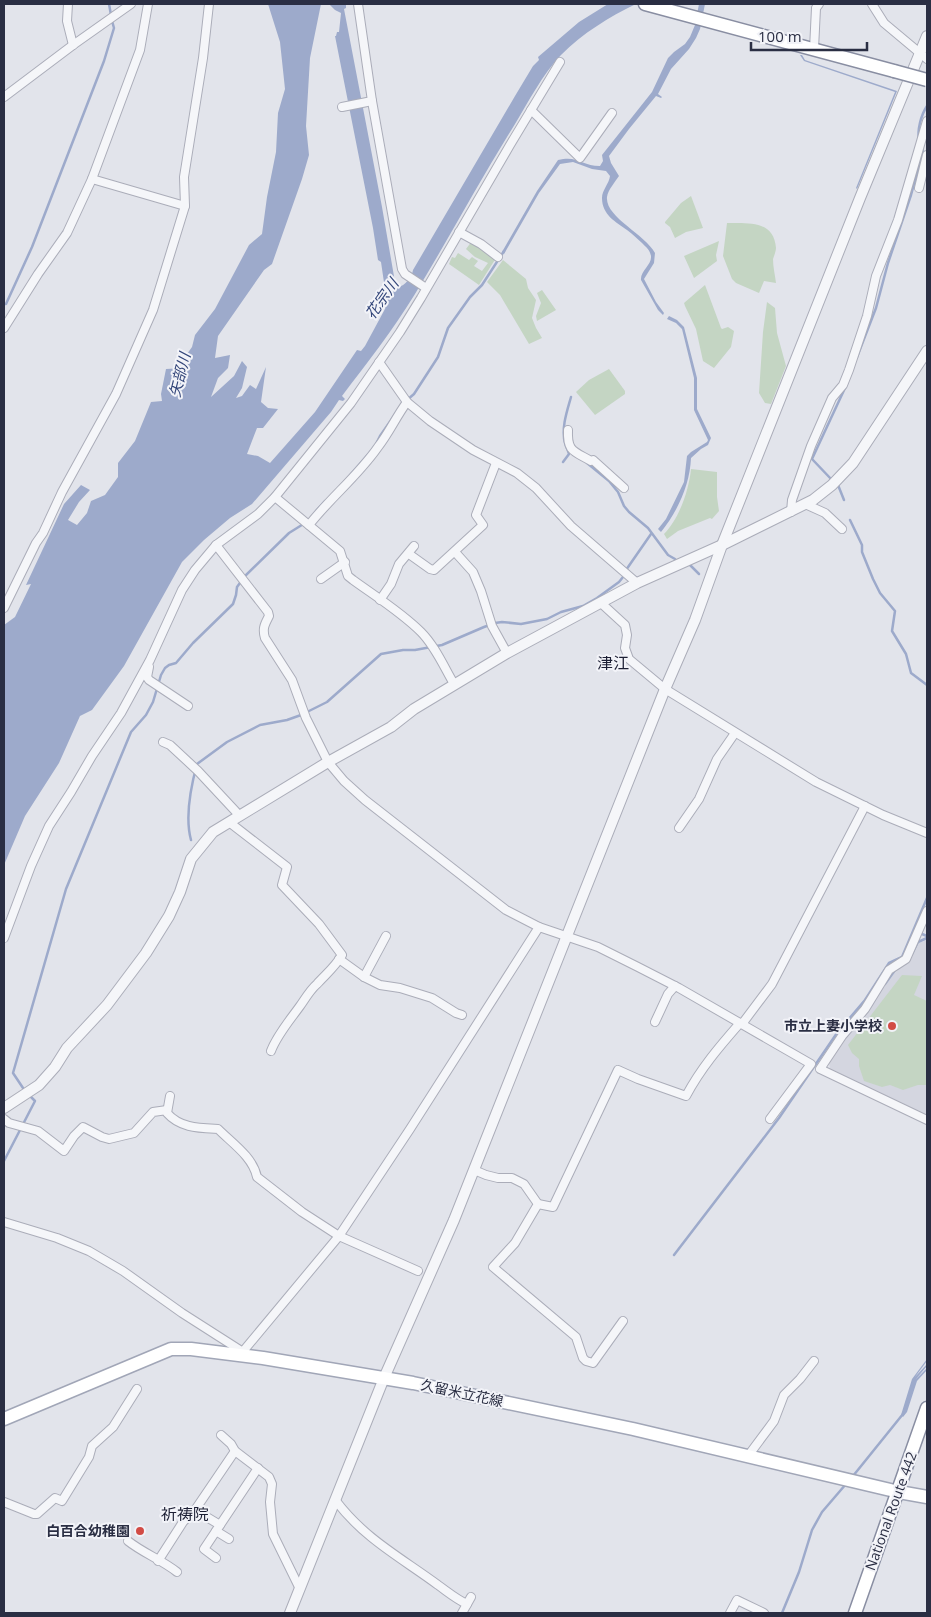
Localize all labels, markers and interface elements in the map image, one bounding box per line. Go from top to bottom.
scale bar [751,20,867,52]
text: 100 m [758,26,802,46]
water label: 花宗川 [360,273,403,323]
water label: 矢部川 [164,349,195,399]
district label: 津江 [597,652,629,674]
place label: 市立上妻小学校 [784,1016,882,1035]
marker: 市立上妻小学校 [886,1020,898,1032]
street label: 久留米立花線 [419,1374,505,1411]
street label: National Route 442 [860,1449,921,1573]
district label: 祈祷院 [161,1503,209,1525]
place label: 白百合幼稚園 [46,1521,130,1540]
marker: 白百合幼稚園 [134,1525,146,1537]

